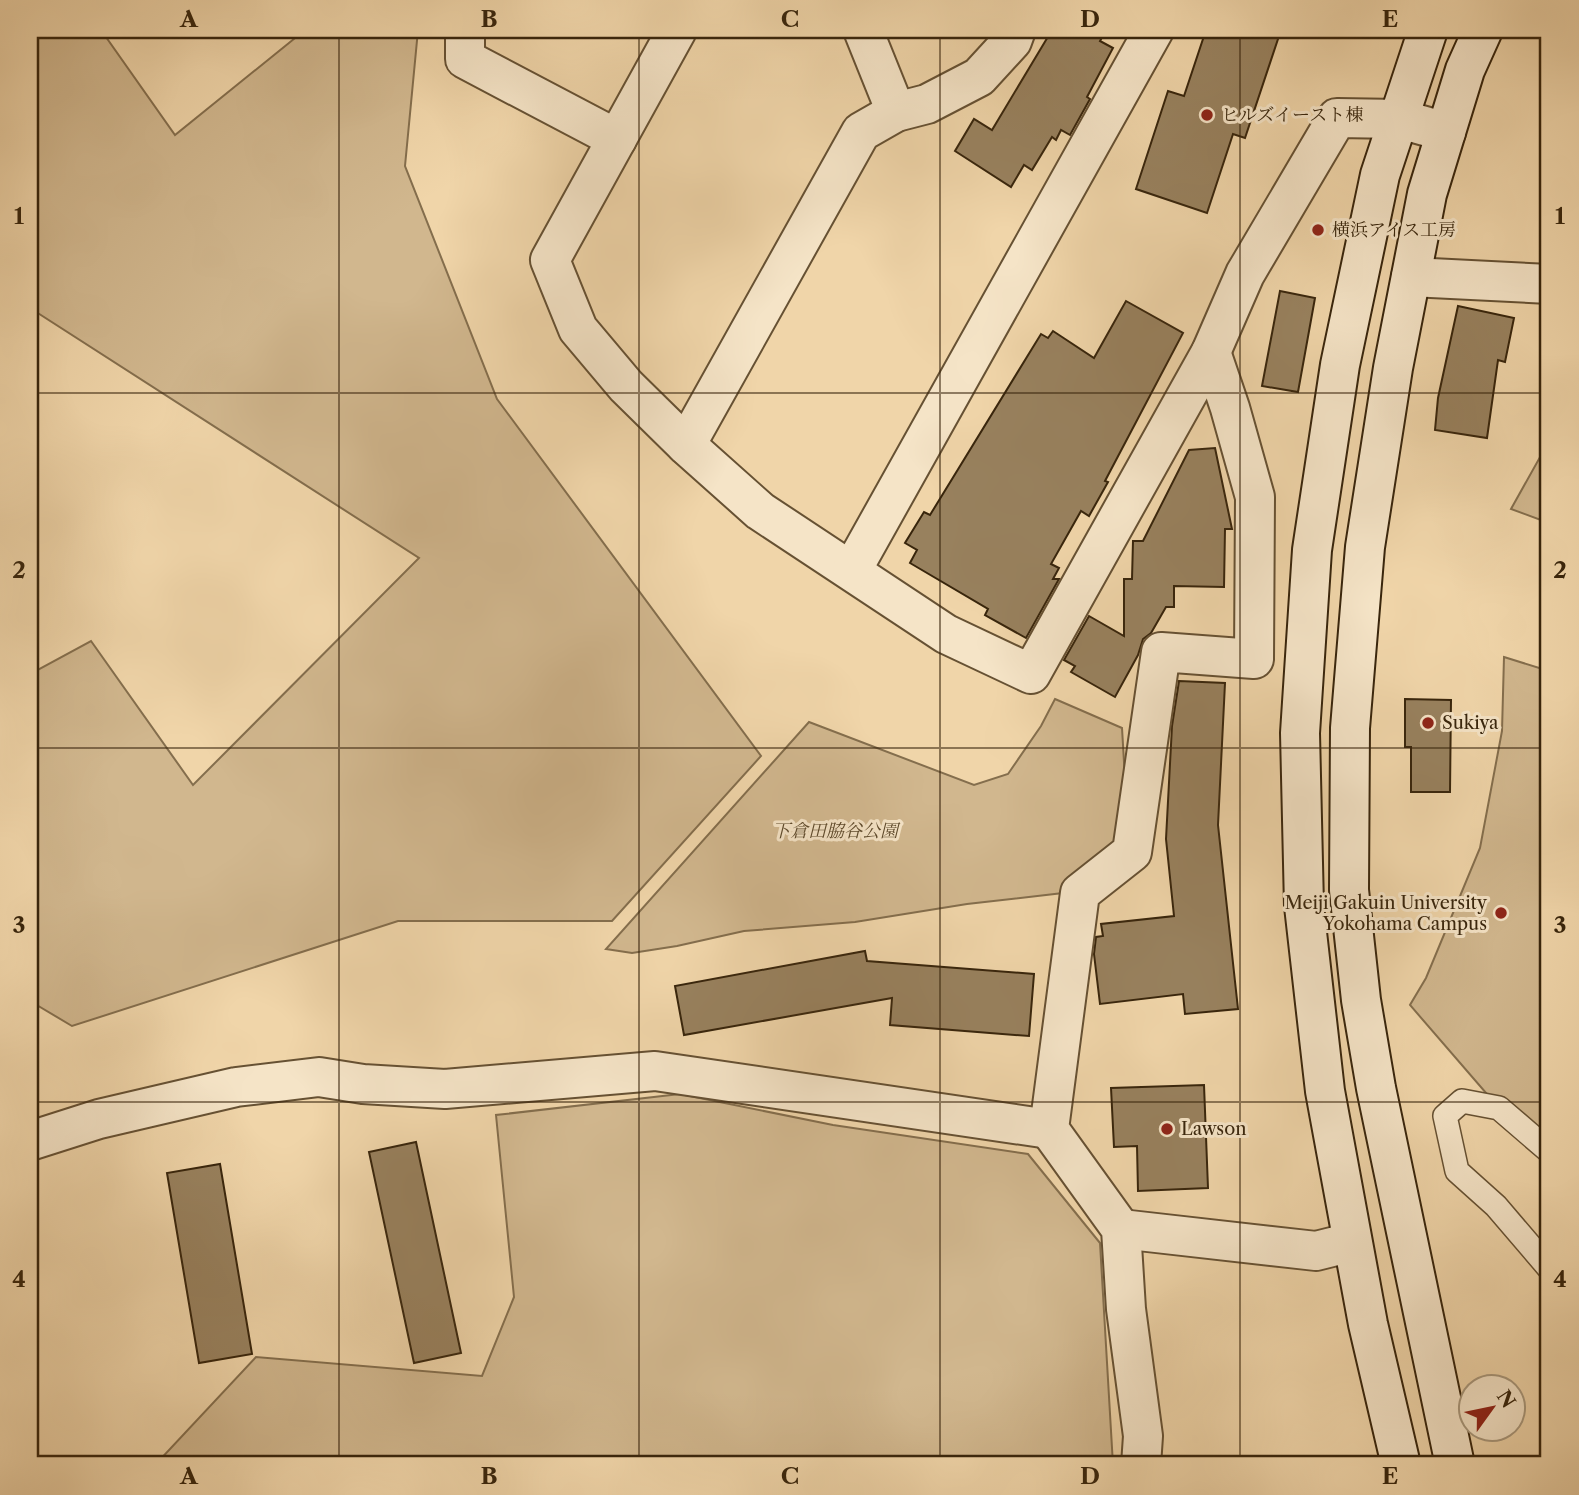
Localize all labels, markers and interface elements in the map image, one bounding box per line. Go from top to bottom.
text: A [179,5,199,33]
text: B [480,5,498,33]
text: C [781,5,799,33]
text: D [1080,5,1100,33]
text: E [1382,5,1398,33]
place label: ヒルズイースト棟 [1221,104,1363,126]
marker: ヒルズイースト棟 [1199,107,1215,123]
text: 1 [14,202,25,230]
text: 1 [1555,202,1566,230]
place label: 横浜アイス工房 [1332,219,1456,241]
marker: 横浜アイス工房 [1310,222,1326,238]
text: 2 [12,556,26,584]
text: 2 [1553,556,1567,584]
place label: Sukiya [1442,712,1499,734]
marker: Sukiya [1420,715,1436,731]
park label: 下倉田脇谷公園 [772,820,901,842]
place label: Meiji Gakuin University Yokohama Campus [1285,892,1488,935]
marker: Meiji Gakuin University Yokohama Campus [1493,905,1509,921]
text: 3 [13,911,26,939]
text: 3 [1554,911,1567,939]
place label: Lawson [1181,1118,1247,1140]
marker: Lawson [1159,1121,1175,1137]
text: 4 [12,1265,26,1293]
text: 4 [1553,1265,1567,1293]
north arrow [1456,1372,1526,1442]
text: N [1492,1386,1520,1412]
text: A [179,1462,199,1490]
text: B [480,1462,498,1490]
text: C [781,1462,799,1490]
text: D [1080,1462,1100,1490]
text: E [1382,1462,1398,1490]

